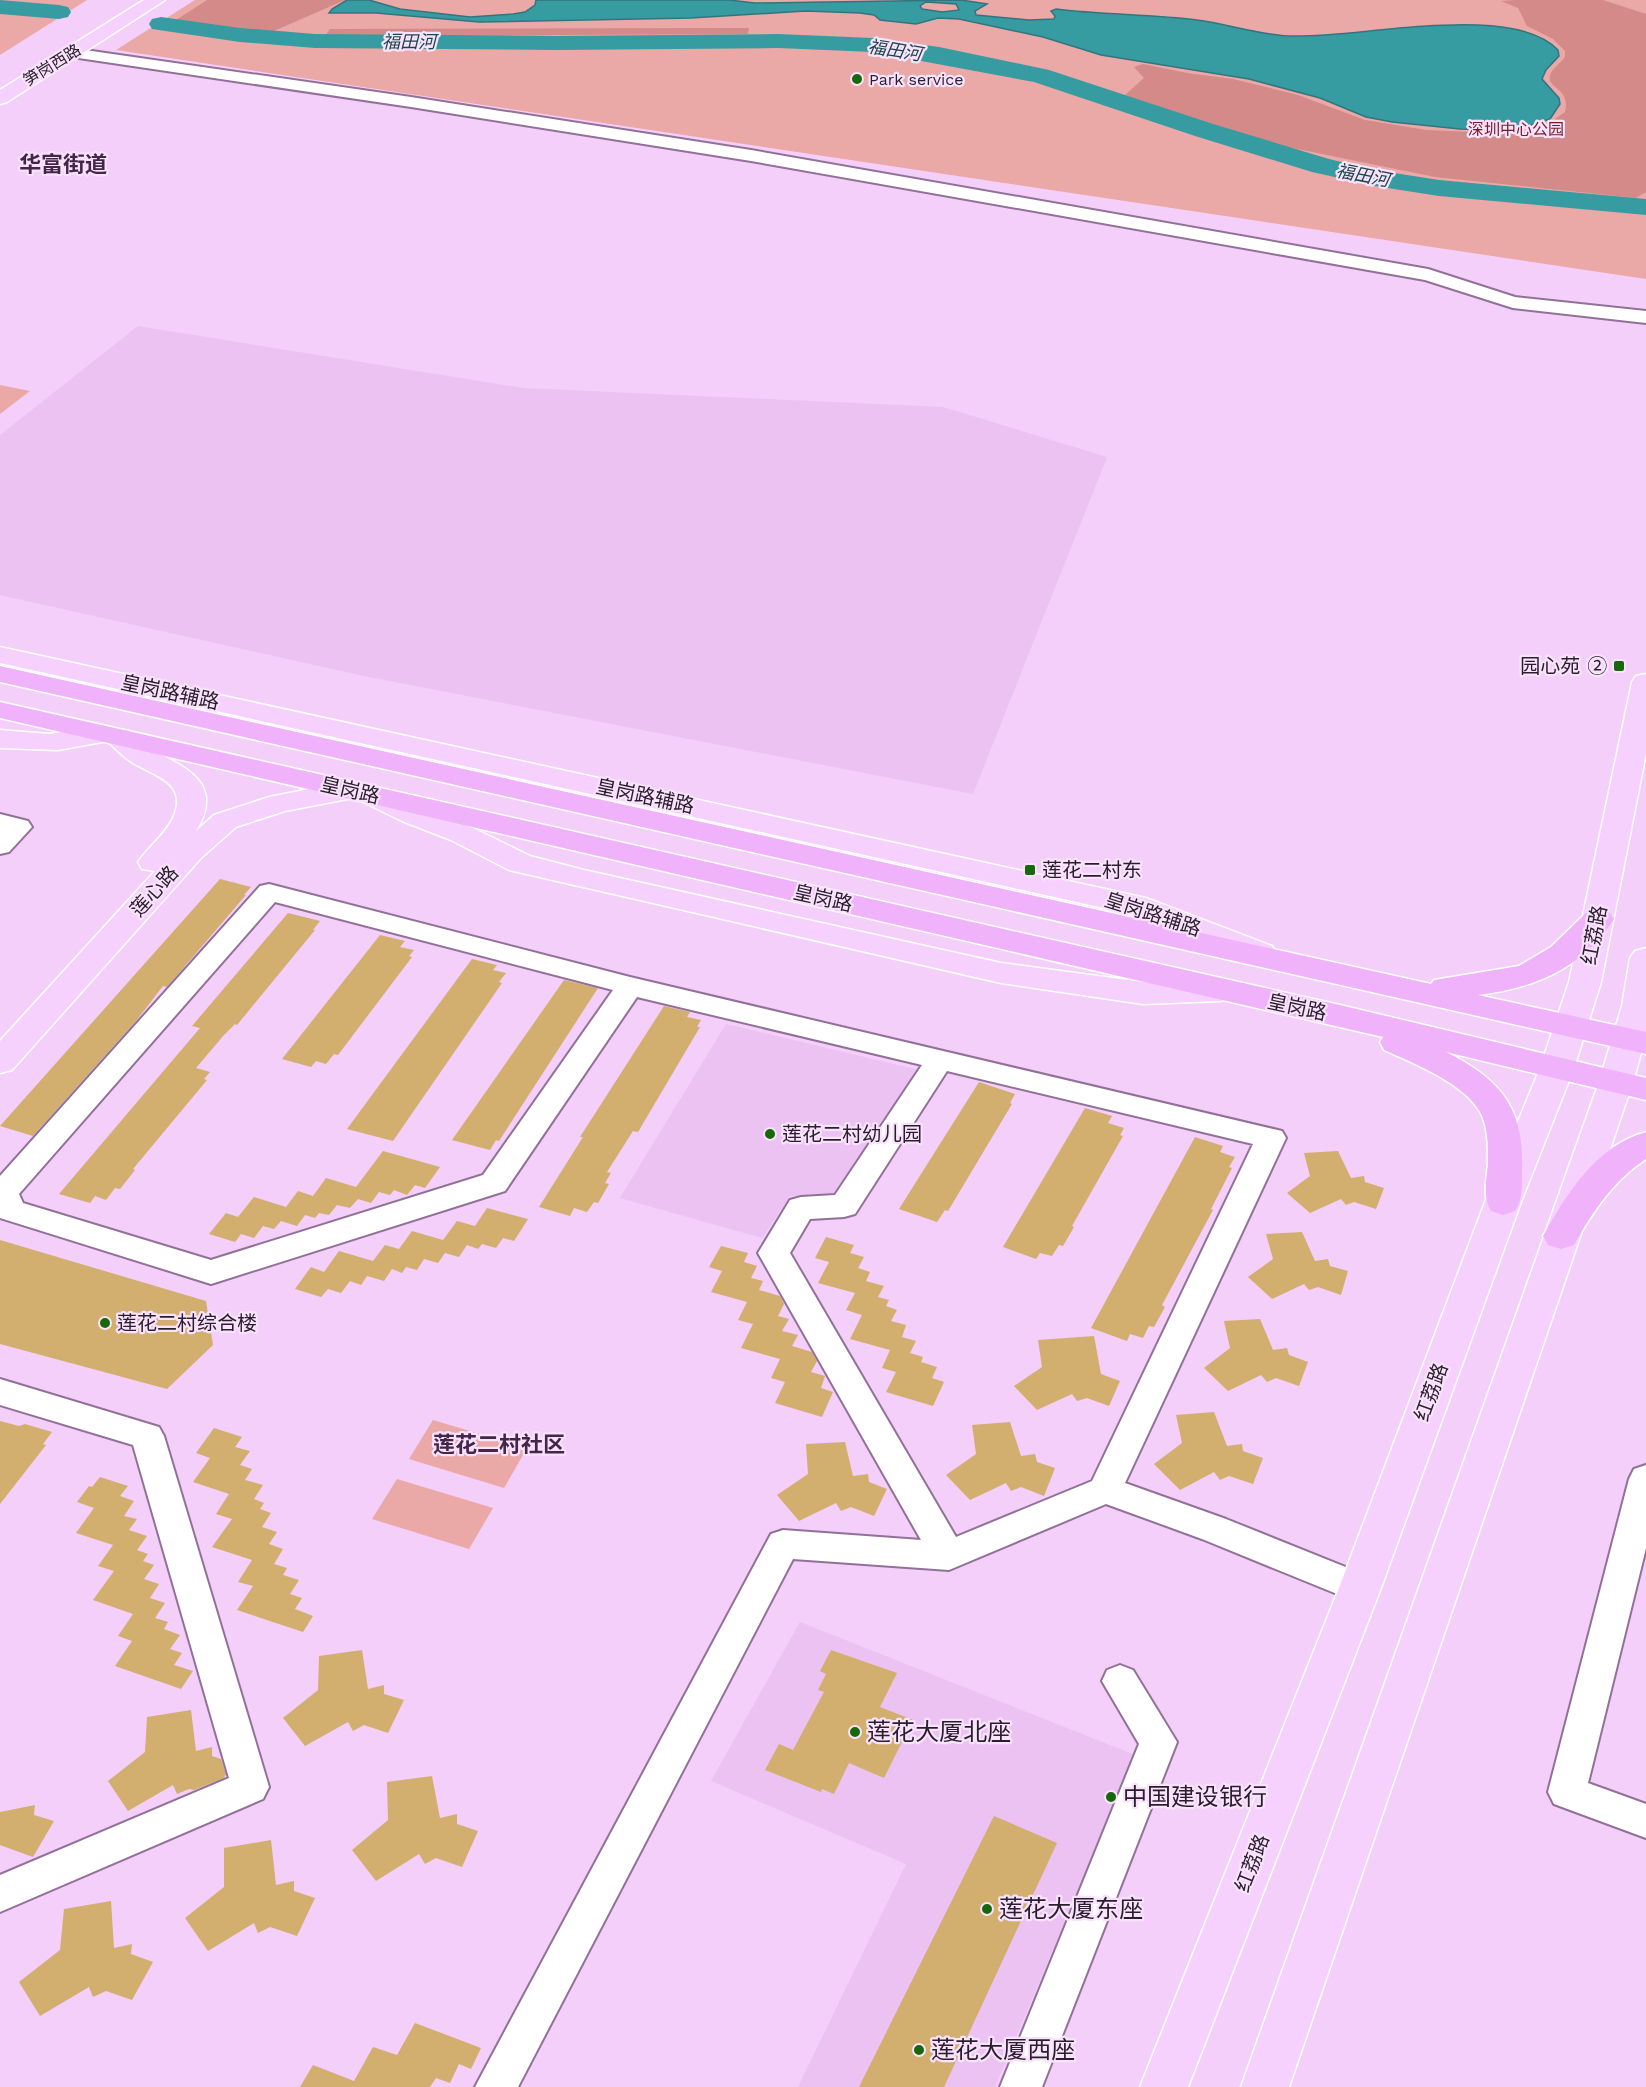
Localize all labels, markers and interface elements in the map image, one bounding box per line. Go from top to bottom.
water label: 福田河 [382,31,439,52]
water label: 福田河 [867,35,926,65]
street label: 笋岗西路 [20,40,84,90]
place label: Park service [869,70,963,89]
marker: Park service [850,72,864,86]
park label: 深圳中心公园 [1468,120,1564,139]
district label: 华富街道 [19,152,107,177]
water label: 福田河 [1334,160,1394,191]
place label: 园心苑 ② [1520,654,1607,678]
marker: 园心苑 ② [1612,659,1626,673]
street label: 皇岗路辅路 [119,670,221,714]
street label: 皇岗路 [318,772,382,808]
street label: 皇岗路辅路 [594,774,696,818]
place label: 莲花二村东 [1042,858,1142,882]
street label: 莲心路 [125,861,183,921]
marker: 莲花二村东 [1023,863,1037,877]
street label: 皇岗路 [791,880,855,916]
street label: 皇岗路辅路 [1102,887,1204,941]
street label: 红荔路 [1576,903,1612,967]
street label: 皇岗路 [1265,989,1329,1025]
place label: 莲花二村幼儿园 [782,1122,922,1146]
marker: 莲花二村幼儿园 [763,1127,777,1141]
place label: 莲花二村综合楼 [117,1311,257,1335]
marker: 莲花二村综合楼 [98,1316,112,1330]
street label: 红荔路 [1409,1360,1453,1424]
district label: 莲花二村社区 [433,1432,565,1457]
place label: 莲花大厦北座 [867,1718,1011,1746]
marker: 莲花大厦北座 [848,1725,862,1739]
place label: 中国建设银行 [1123,1783,1267,1811]
marker: 中国建设银行 [1104,1790,1118,1804]
street label: 红荔路 [1230,1831,1274,1895]
place label: 莲花大厦东座 [999,1895,1143,1923]
marker: 莲花大厦东座 [980,1902,994,1916]
place label: 莲花大厦西座 [931,2036,1075,2064]
marker: 莲花大厦西座 [912,2043,926,2057]

